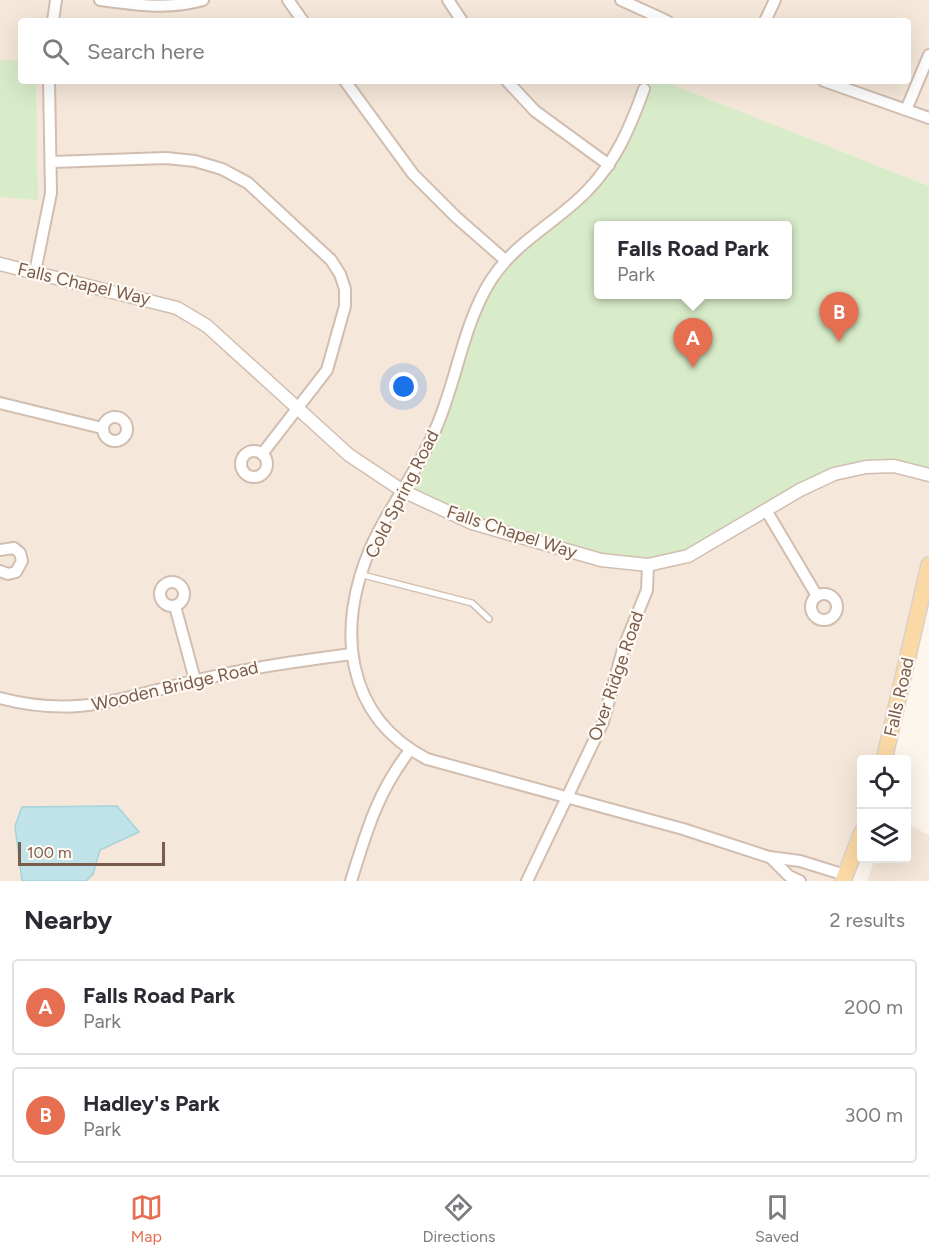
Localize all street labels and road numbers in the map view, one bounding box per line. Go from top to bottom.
street label: Falls Chapel Way [15,258,153,310]
street label: Cold Spring Road [360,426,444,562]
street label: Falls Chapel Way [444,501,580,564]
street label: Over Ridge Road [584,608,648,744]
street label: Falls Road [879,655,919,739]
street label: Wooden Bridge Road [90,656,260,716]

